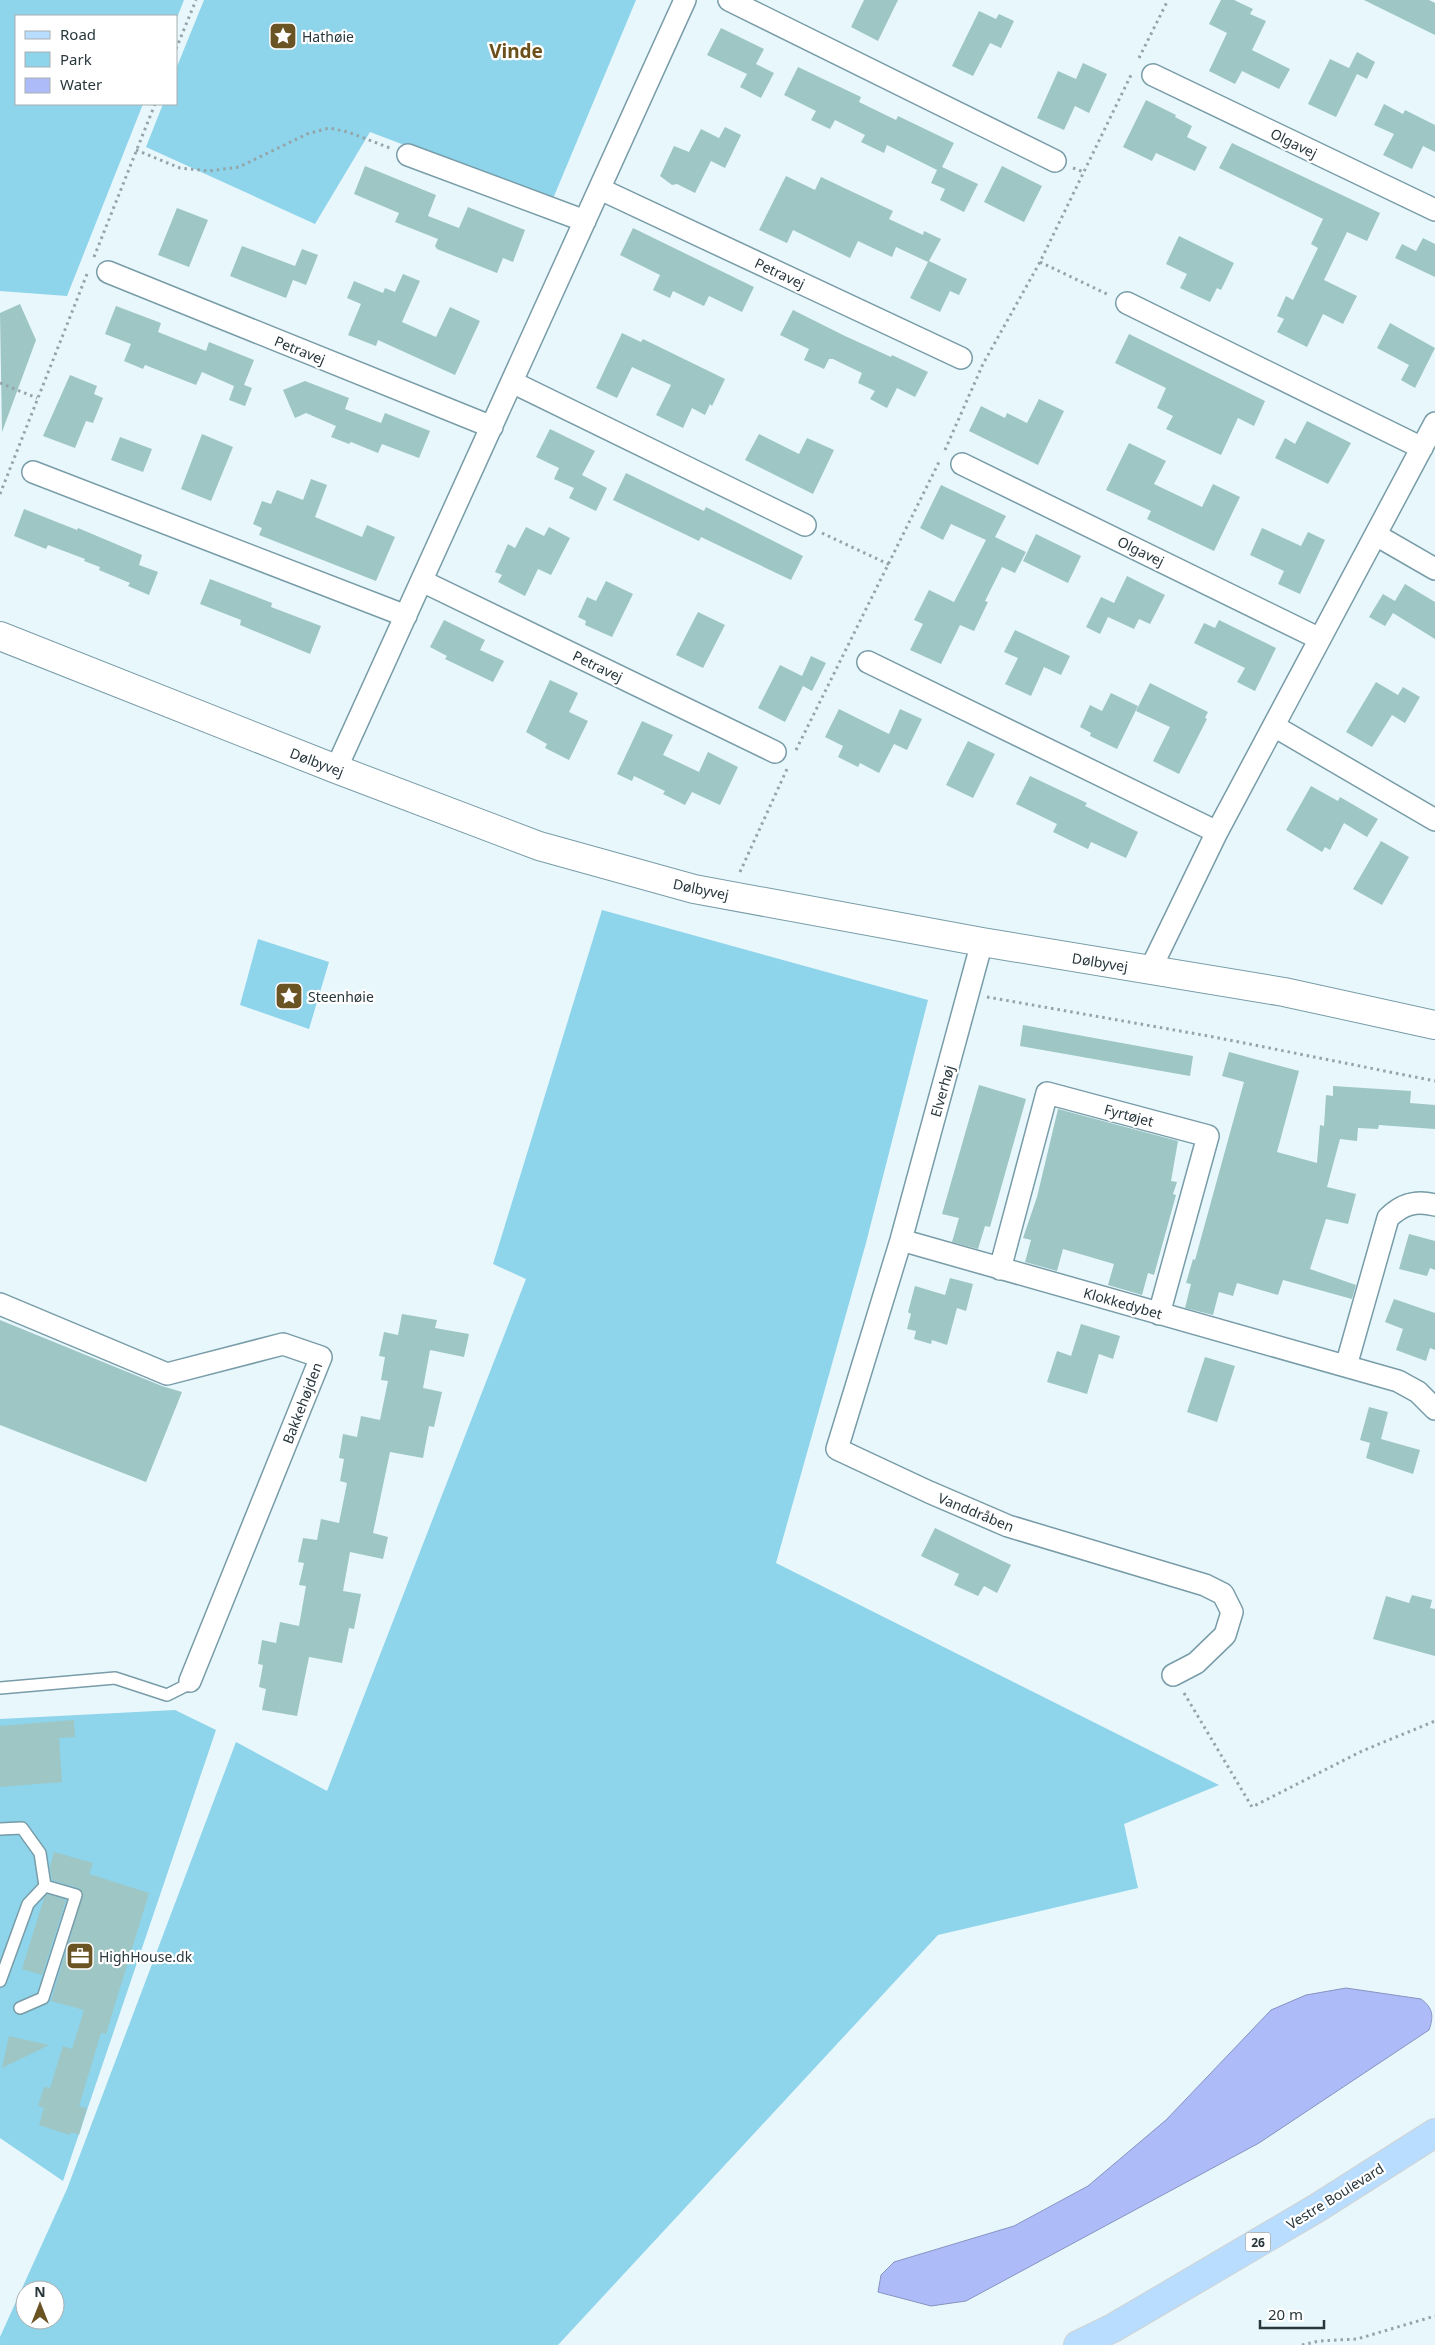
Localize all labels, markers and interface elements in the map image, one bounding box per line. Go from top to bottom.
legend [15,15,178,105]
place icon: Hathøie [268,21,298,51]
text: Road [60,24,96,44]
place label: Hathøie [302,27,354,46]
district label: Vinde [489,38,543,64]
text: Park [60,49,92,69]
text: Water [60,74,102,94]
street label: Olgavej [1268,124,1320,162]
street label: Petravej [752,253,808,293]
street label: Petravej [272,331,328,369]
street label: Olgavej [1115,532,1167,570]
street label: Petravej [570,646,626,686]
street label: Dølbyvej [287,743,347,781]
street label: Dølbyvej [671,874,731,904]
street label: Dølbyvej [1071,948,1129,976]
place icon: Steenhøie [274,981,304,1011]
place label: Steenhøie [308,987,374,1006]
street label: Elverhøj [926,1063,958,1119]
street label: Fyrtøjet [1102,1099,1156,1131]
street label: Klokkedybet [1081,1283,1165,1323]
street label: Bakkehøjden [278,1360,326,1446]
street label: Vanddråben [935,1488,1017,1536]
office icon: HighHouse.dk [65,1941,95,1971]
place label: HighHouse.dk [99,1947,193,1966]
street label: Vestre Boulevard [1283,2158,1387,2234]
road number: 26 [1246,2232,1270,2252]
north arrow [15,2280,65,2330]
text: N [34,2282,46,2301]
scale bar [1260,2298,1324,2330]
text: 20 m [1268,2304,1303,2324]

